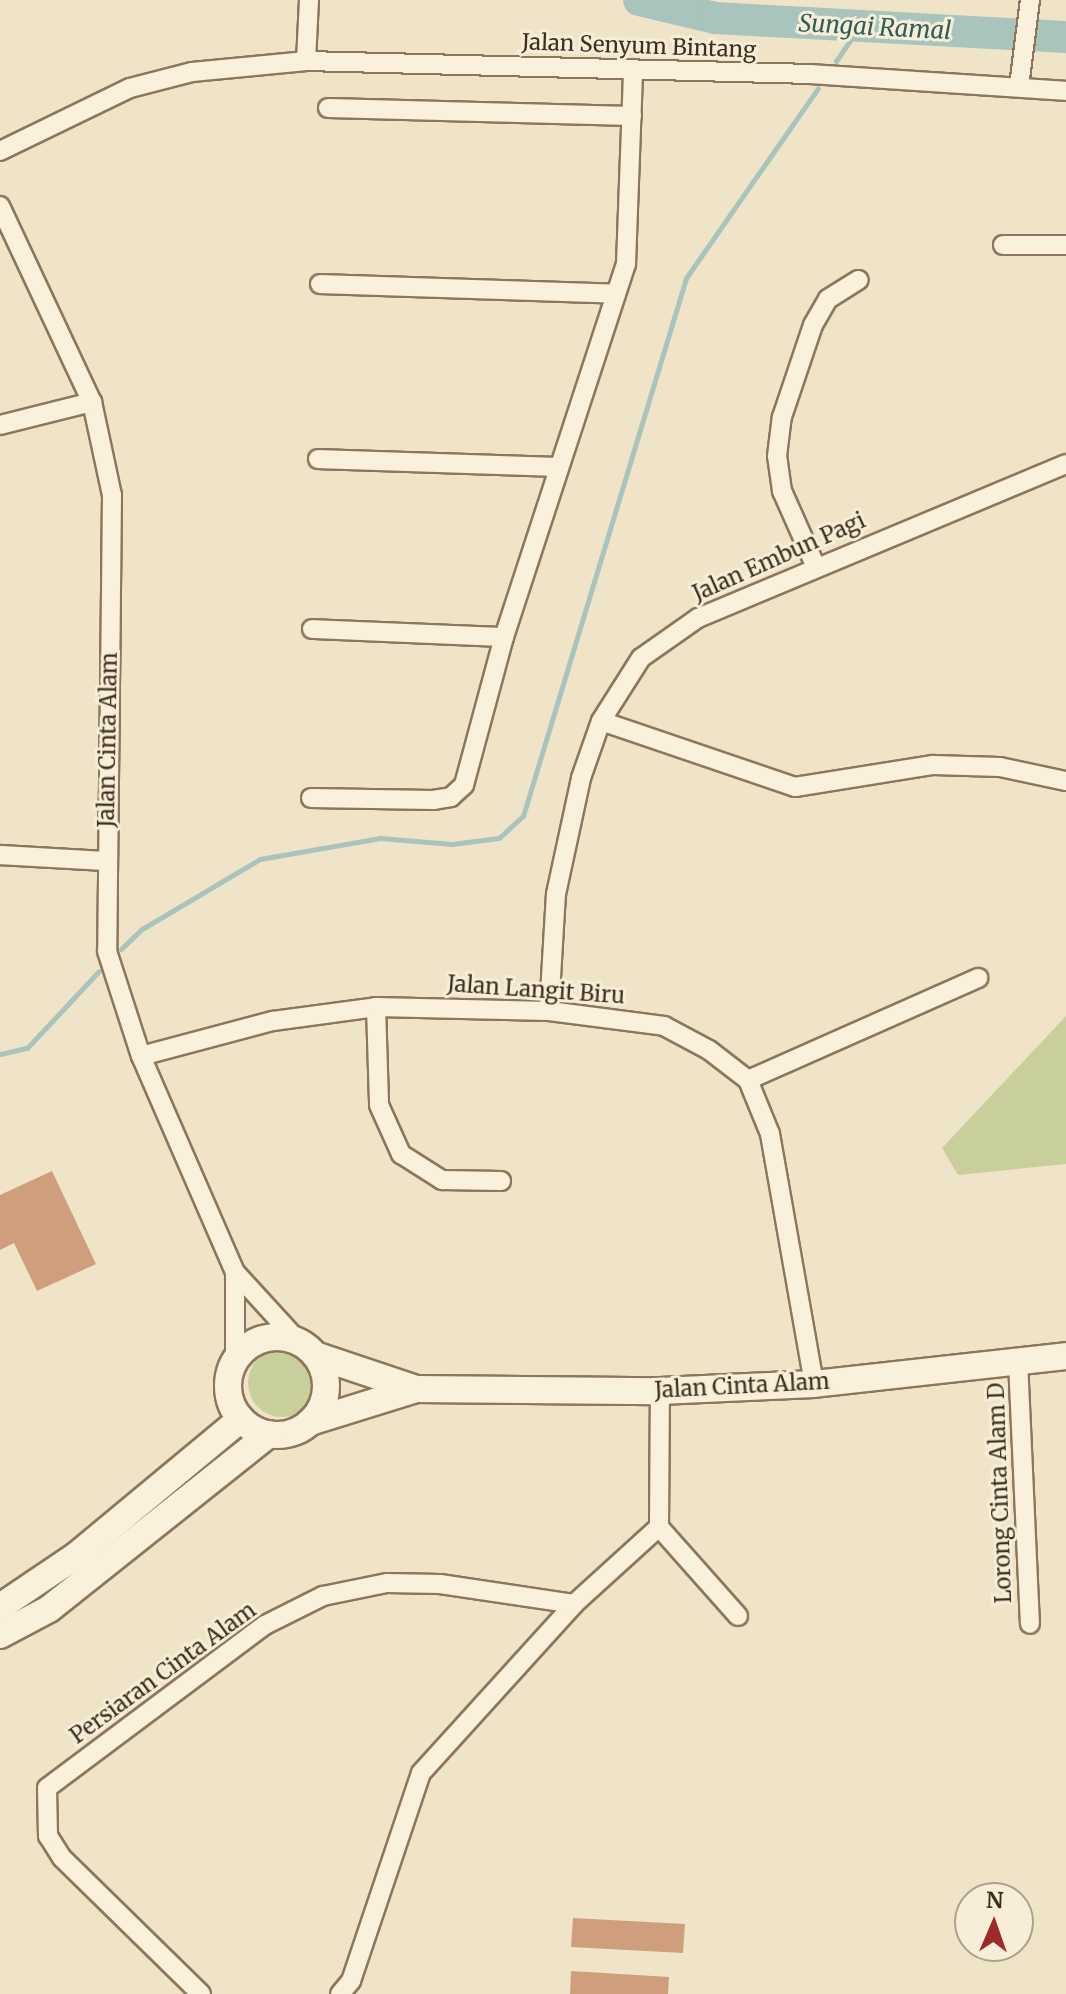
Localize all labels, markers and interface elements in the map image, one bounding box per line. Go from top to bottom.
water label: Sungai Ramal [798,9,952,45]
street label: Jalan Senyum Bintang [521,29,757,63]
street label: Jalan Embun Pagi [689,507,869,607]
street label: Jalan Cinta Alam [93,652,123,828]
street label: Jalan Langit Biru [446,971,626,1009]
street label: Jalan Cinta Alam [654,1368,830,1404]
street label: Lorong Cinta Alam D [983,1382,1017,1604]
street label: Persiaran Cinta Alam [65,1597,261,1749]
north arrow [954,1882,1034,1962]
text: N [986,1886,1004,1914]

